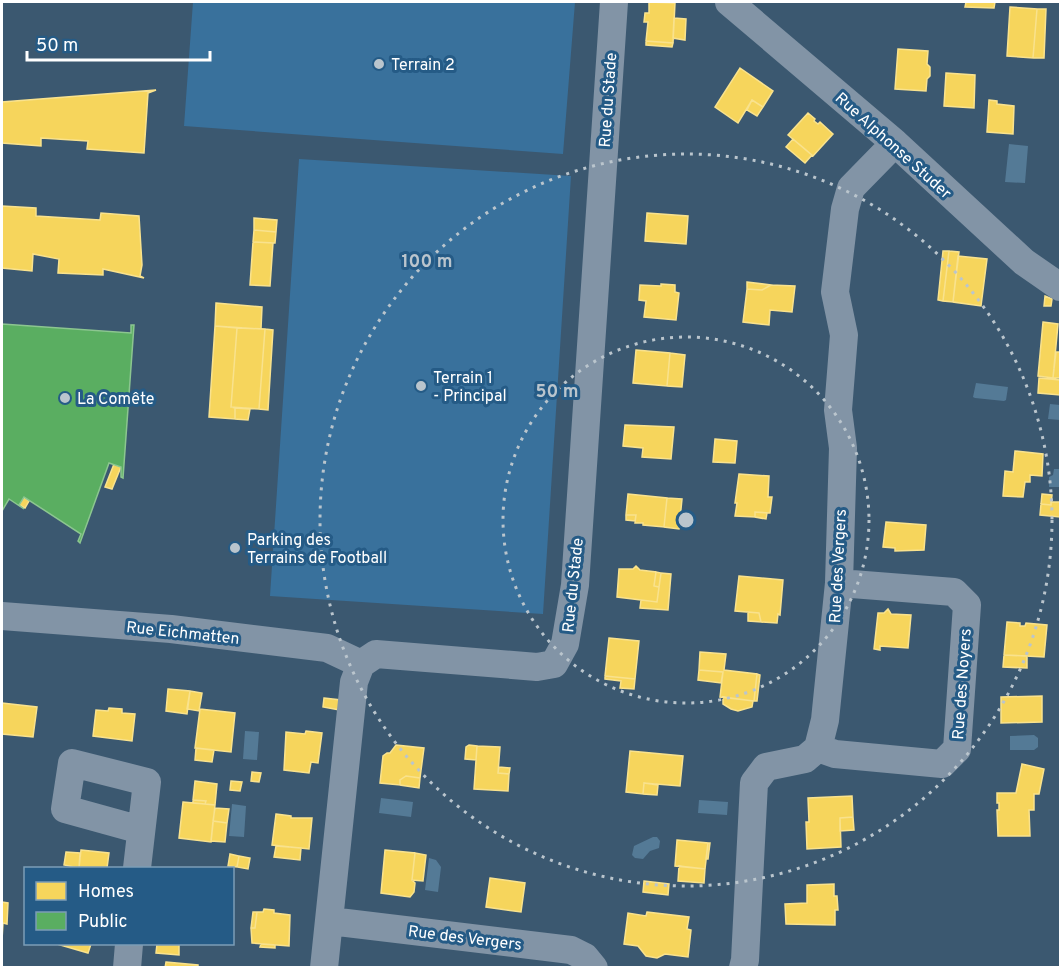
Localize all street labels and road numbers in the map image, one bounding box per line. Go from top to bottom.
street label: Rue du Stade [596,52,622,148]
street label: Rue Alphonse Studer [830,89,955,204]
street label: Rue des Vergers [826,508,852,624]
street label: Rue du Stade [559,537,589,634]
street label: Rue Eichmatten [125,618,240,650]
street label: Rue des Noyers [949,628,977,740]
street label: Rue des Vergers [407,922,523,956]

